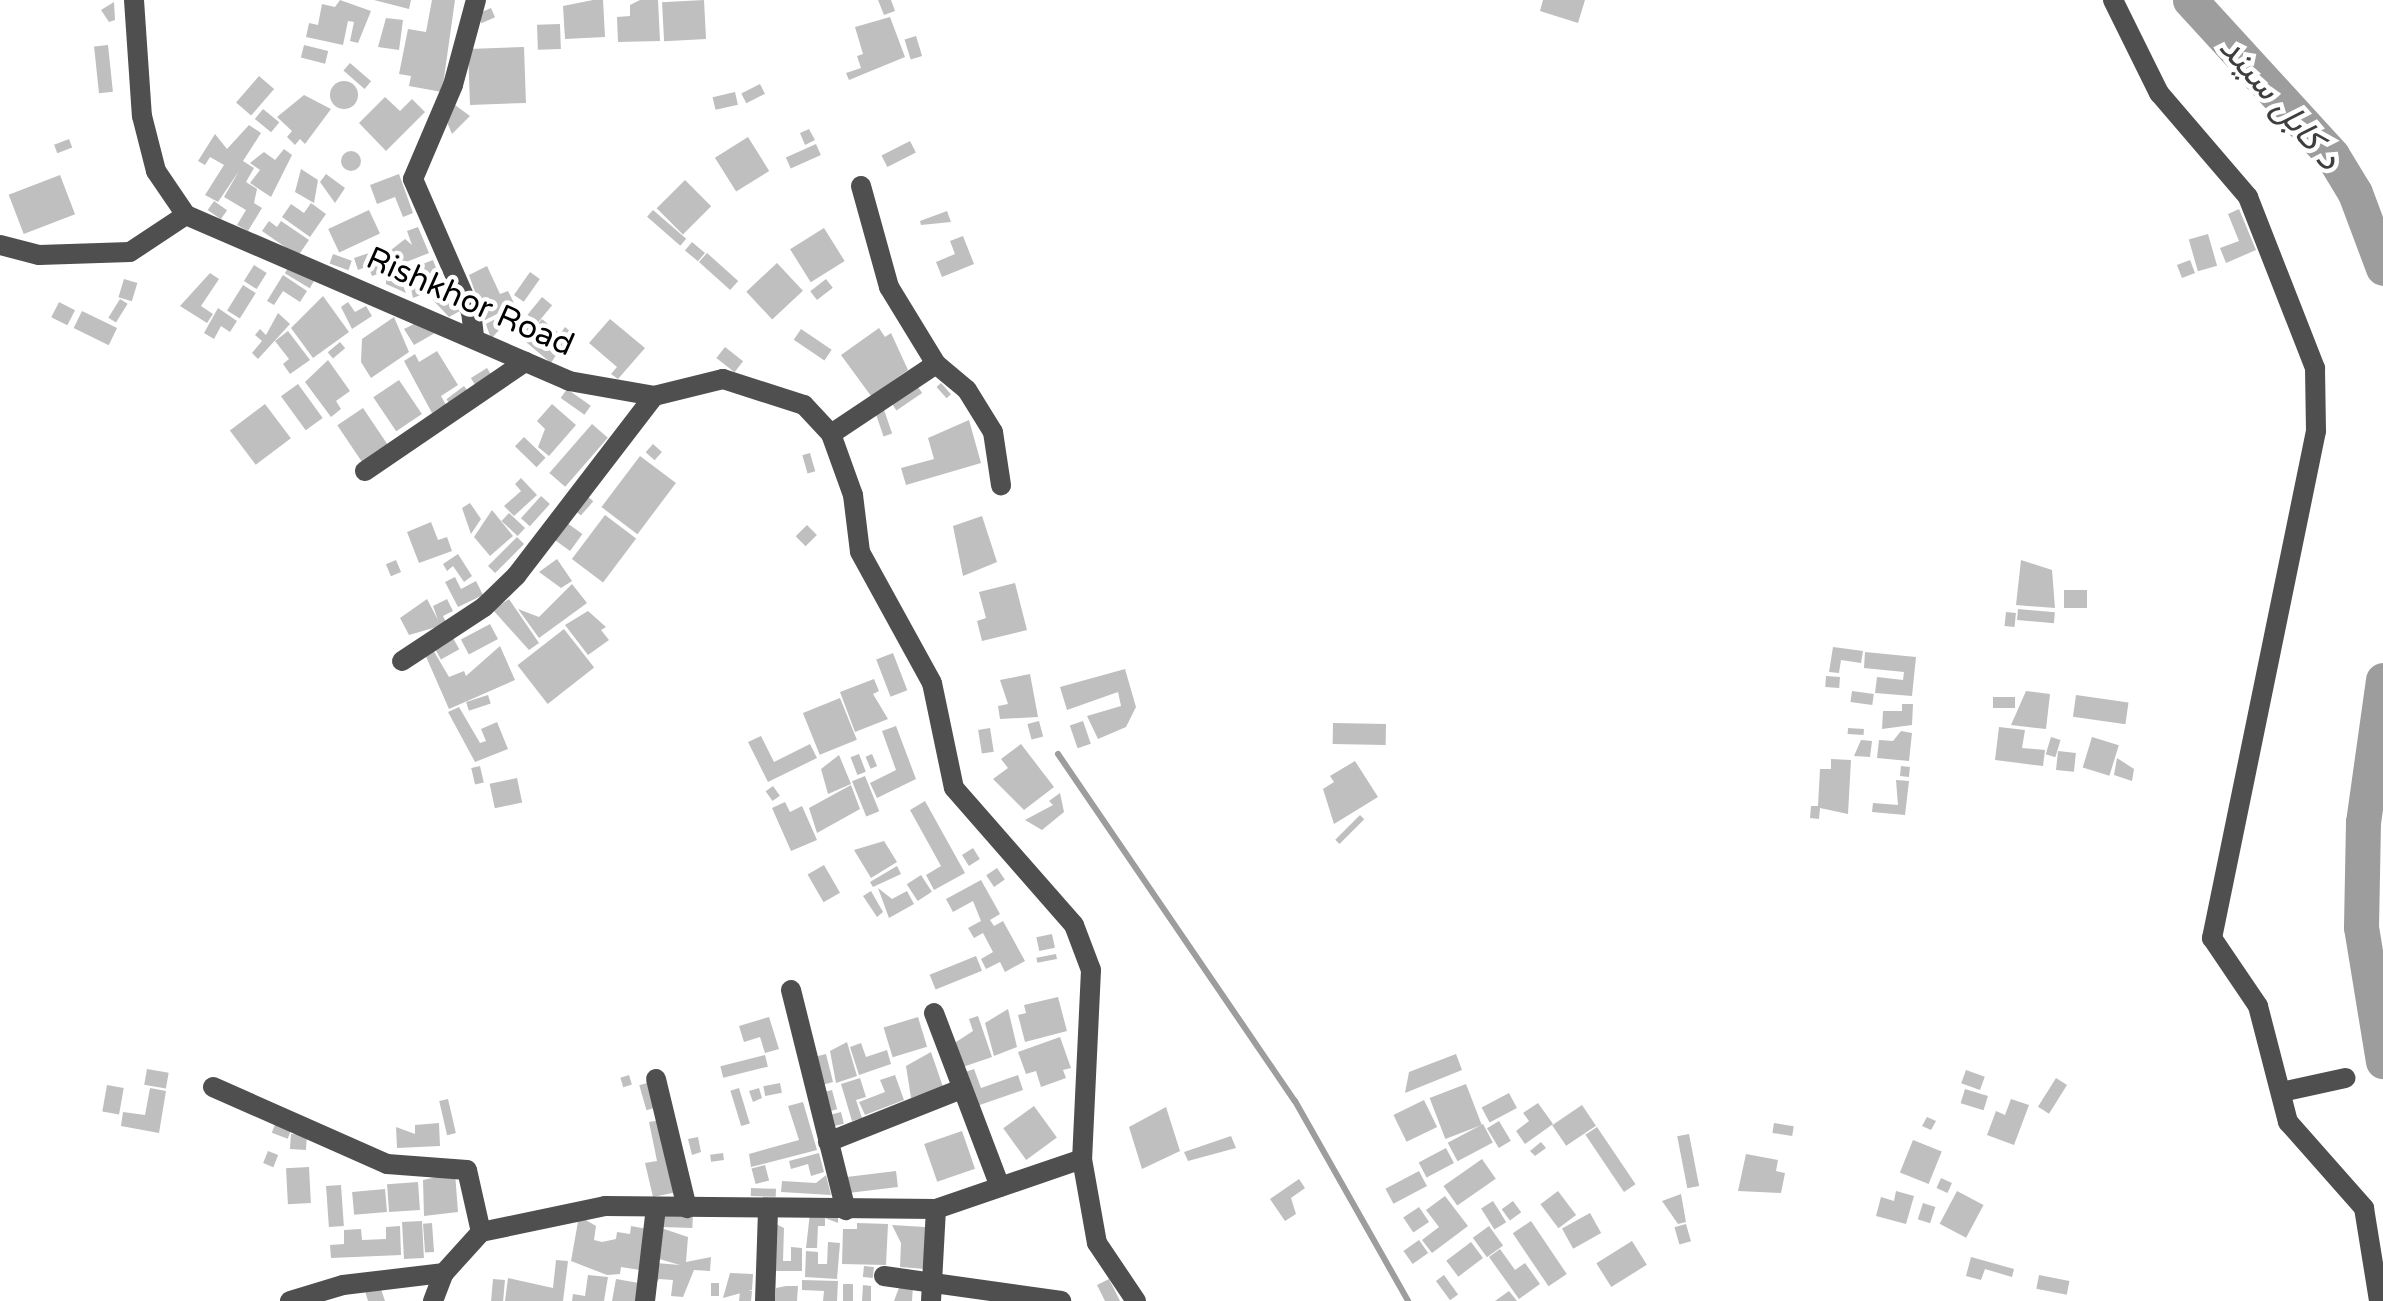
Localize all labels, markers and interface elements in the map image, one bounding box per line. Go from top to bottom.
water label: د کابل سيند [2210,27,2350,179]
street label: Rishkhor Road [360,239,580,365]

